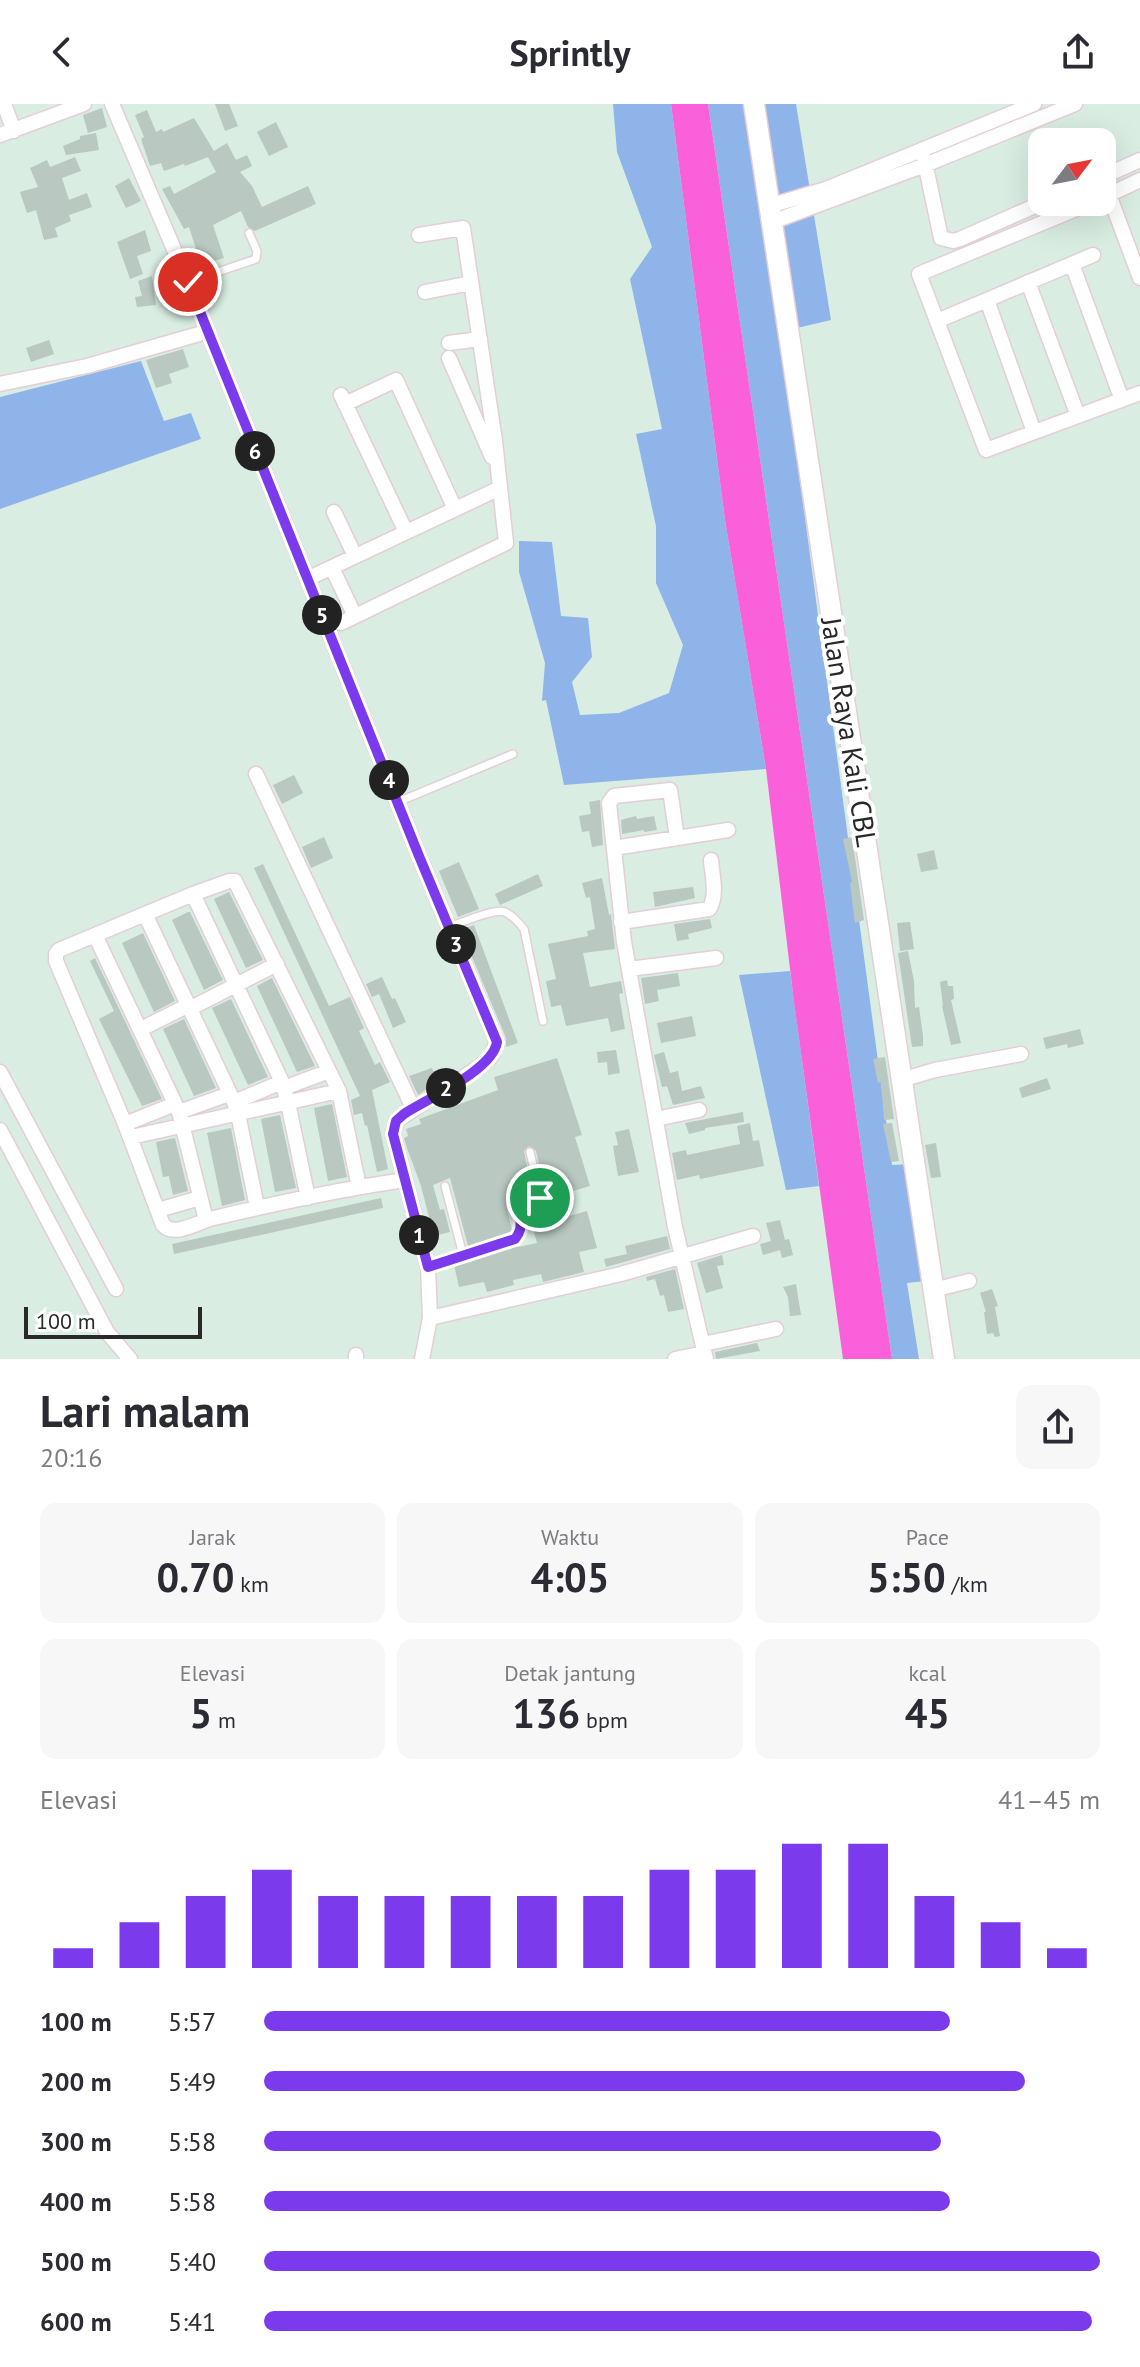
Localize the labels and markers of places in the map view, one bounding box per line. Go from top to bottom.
pin [154,248,222,316]
pin: 6 [235,431,275,471]
pin: 5 [302,595,342,635]
pin: 4 [369,760,409,800]
pin: 3 [436,924,476,964]
pin: 2 [426,1068,466,1108]
pin [506,1164,574,1232]
pin: 1 [399,1215,439,1255]

